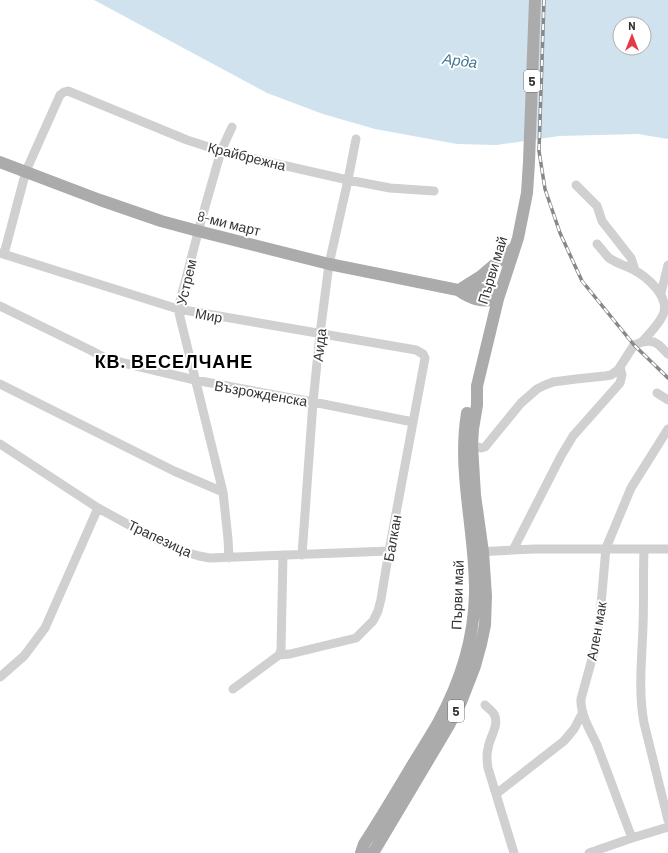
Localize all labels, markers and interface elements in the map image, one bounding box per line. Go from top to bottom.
north arrow [612,16,652,56]
text: N [628,19,636,32]
water label: Арда [441,49,478,71]
road number: 5 [524,70,540,92]
street label: Крайбрежна [206,138,288,174]
street label: 8-ми март [196,207,263,239]
street label: Първи май [474,234,510,306]
street label: Устрем [172,257,200,307]
street label: Мир [194,304,224,326]
street label: Аида [309,327,329,362]
district label: КВ. ВЕСЕЛЧАНЕ [95,350,253,372]
street label: Възрожденска [213,376,309,410]
street label: Балкан [380,513,404,563]
street label: Трапезица [125,516,195,560]
street label: Първи май [447,560,467,630]
street label: Ален мак [582,599,610,662]
road number: 5 [448,700,464,722]

